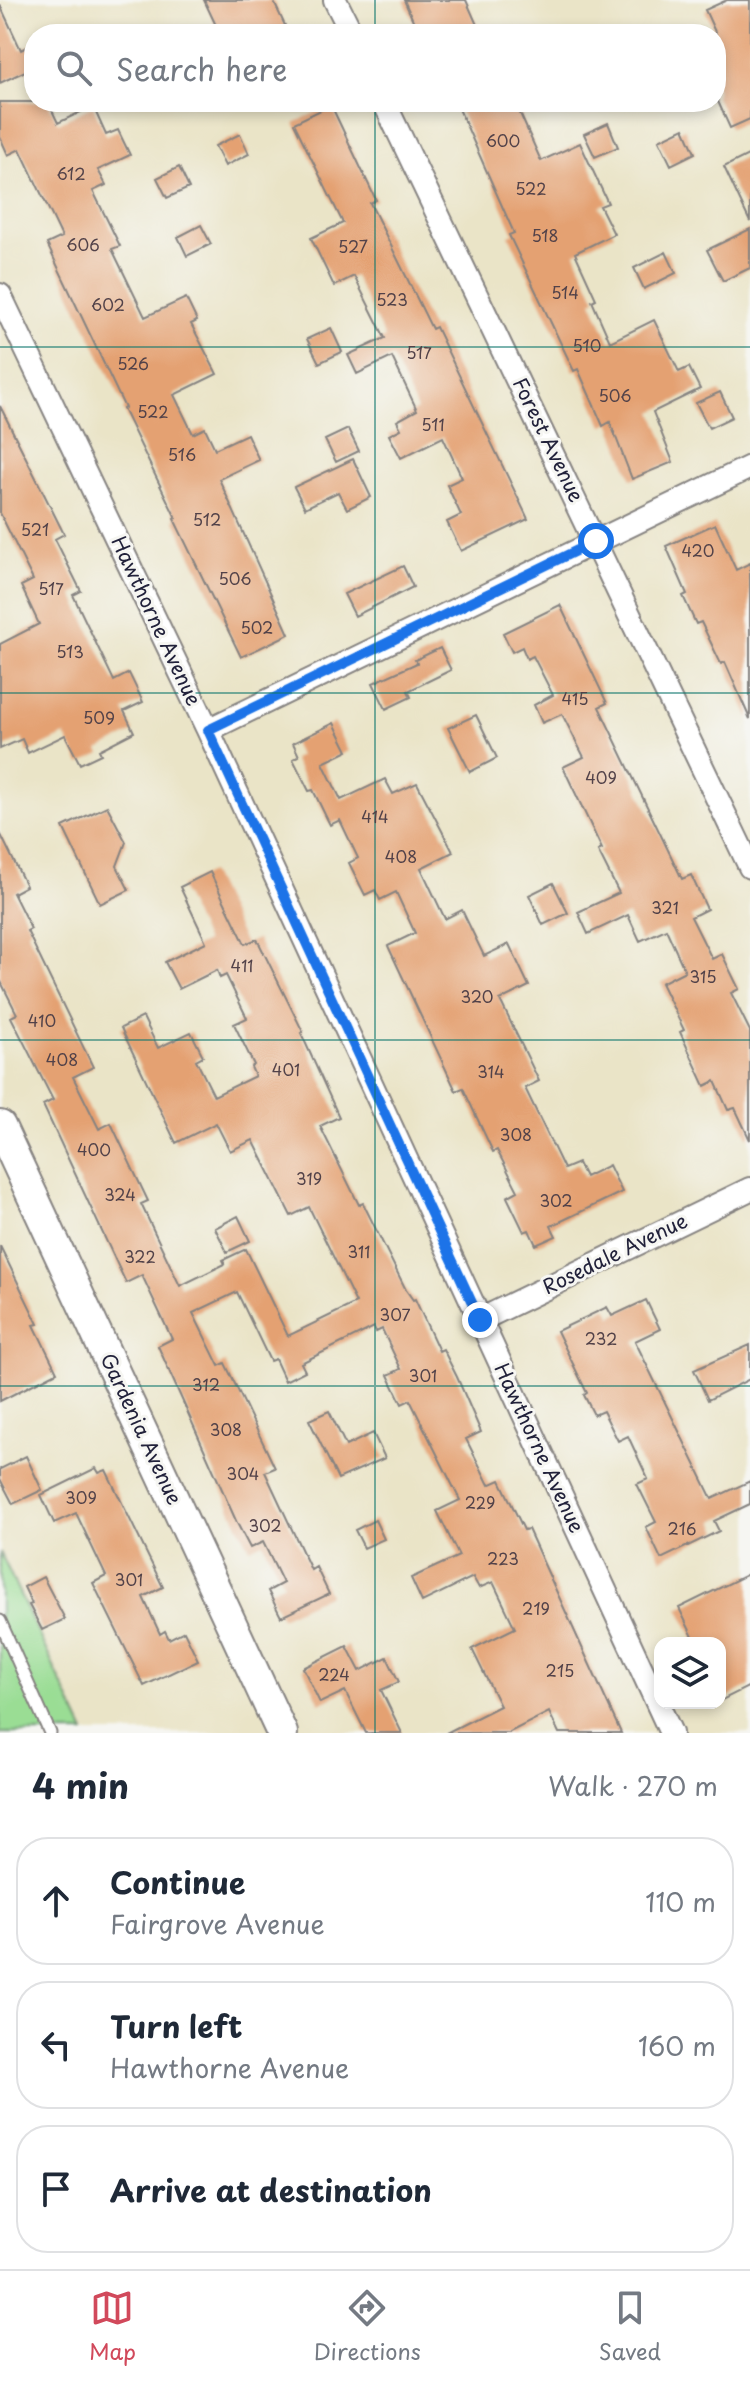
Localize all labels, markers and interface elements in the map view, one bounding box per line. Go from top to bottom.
search box [24,24,726,112]
icon: search [52,46,96,90]
text: Search here [116,46,288,91]
house number: 600 [486,128,520,152]
house number: 612 [56,161,86,185]
house number: 522 [515,176,547,200]
house number: 518 [531,223,559,247]
house number: 606 [66,232,100,256]
house number: 527 [338,234,368,258]
house number: 514 [551,280,579,304]
house number: 523 [376,287,408,311]
house number: 602 [91,292,125,316]
house number: 510 [573,333,601,357]
house number: 517 [406,340,432,364]
house number: 526 [117,351,149,375]
street label: Forest Avenue [506,372,592,507]
house number: 506 [598,383,632,407]
house number: 522 [137,399,169,423]
house number: 511 [421,412,445,436]
house number: 516 [168,442,196,466]
house number: 512 [193,507,221,531]
house number: 521 [21,517,49,541]
route start [578,523,614,559]
street label: Hawthorne Avenue [104,531,209,710]
house number: 420 [682,538,714,562]
house number: 506 [218,566,252,590]
house number: 517 [38,576,64,600]
house number: 502 [241,615,273,639]
house number: 513 [56,639,84,663]
house number: 415 [561,686,589,710]
house number: 509 [83,705,115,729]
house number: 409 [585,765,617,789]
house number: 414 [361,804,389,828]
house number: 408 [385,844,417,868]
house number: 321 [651,895,679,919]
house number: 411 [231,953,253,977]
house number: 315 [689,964,717,988]
house number: 320 [460,984,494,1008]
house number: 410 [28,1008,56,1032]
house number: 408 [46,1047,78,1071]
house number: 401 [272,1057,300,1081]
house number: 314 [477,1059,505,1083]
house number: 308 [500,1122,532,1146]
house number: 400 [77,1137,111,1161]
house number: 319 [296,1166,322,1190]
house number: 324 [104,1182,136,1206]
house number: 302 [539,1188,573,1212]
street label: Rosedale Avenue [537,1205,692,1301]
house number: 311 [348,1239,370,1263]
house number: 322 [124,1244,156,1268]
house number: 307 [380,1302,410,1326]
route end [462,1302,498,1338]
house number: 232 [585,1326,617,1350]
street label: Gardenia Avenue [94,1348,190,1509]
street label: Hawthorne Avenue [487,1358,592,1537]
house number: 301 [409,1363,437,1387]
house number: 312 [192,1372,220,1396]
house number: 308 [210,1417,242,1441]
house number: 304 [227,1461,259,1485]
house number: 309 [65,1485,97,1509]
house number: 229 [465,1490,495,1514]
house number: 302 [248,1513,282,1537]
house number: 216 [668,1516,697,1540]
house number: 223 [487,1546,519,1570]
house number: 301 [115,1567,143,1591]
house number: 219 [522,1596,550,1620]
map controls [654,1637,726,1709]
button: layers [654,1637,726,1709]
house number: 215 [546,1658,574,1682]
house number: 224 [318,1662,350,1686]
text: 4 min [32,1759,129,1811]
text: Walk · 270 m [548,1766,718,1805]
text: Continue [110,1859,245,1904]
icon: ahead [34,1879,78,1923]
text: 110 m [645,1882,716,1921]
text: Fairgrove Avenue [110,1904,325,1943]
text: Turn left [110,2003,242,2048]
icon: left [34,2023,78,2067]
text: 160 m [638,2026,716,2065]
text: Hawthorne Avenue [110,2048,349,2087]
icon: arrive [34,2167,78,2211]
text: Arrive at destination [110,2167,432,2212]
tab: Map [89,2286,136,2367]
tab: Directions [314,2286,421,2367]
tab: Saved [599,2286,661,2367]

